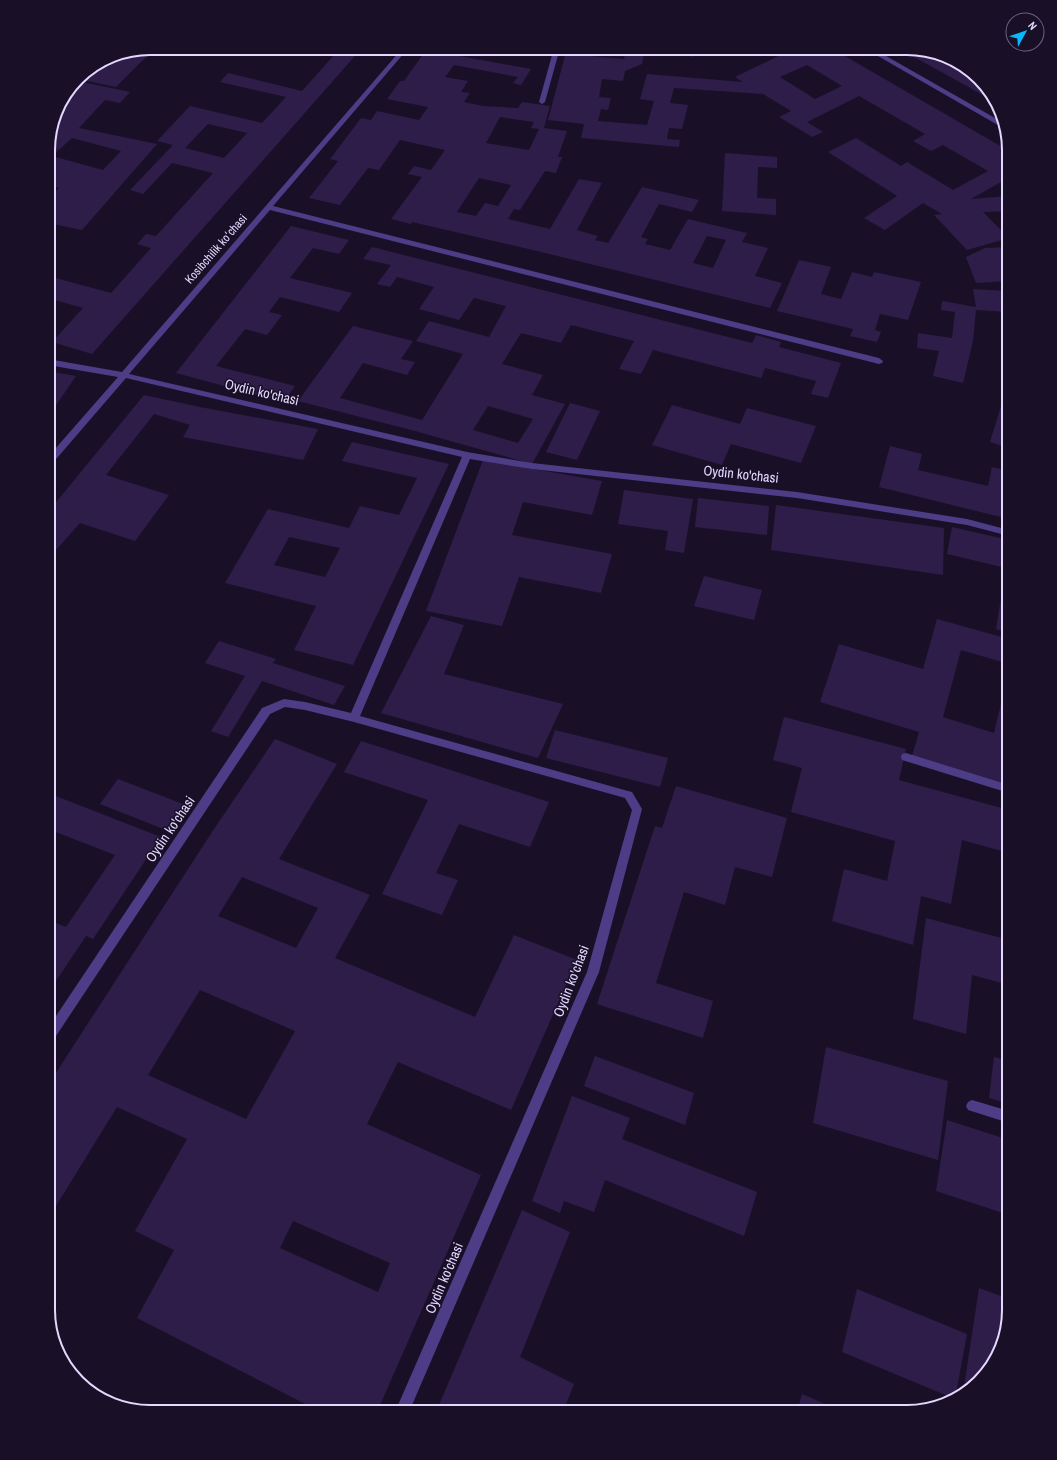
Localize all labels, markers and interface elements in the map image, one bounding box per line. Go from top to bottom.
north arrow [1005,12,1045,52]
text: N [1025,19,1040,33]
street label: Kosibchilik koʻchasi [181,211,251,287]
street label: Oydin ko'chasi [223,375,301,409]
street label: Oydin ko'chasi [702,461,780,487]
street label: Oydin ko'chasi [141,793,199,865]
street label: Oydin ko'chasi [549,942,593,1020]
street label: Oydin ko'chasi [421,1240,467,1316]

